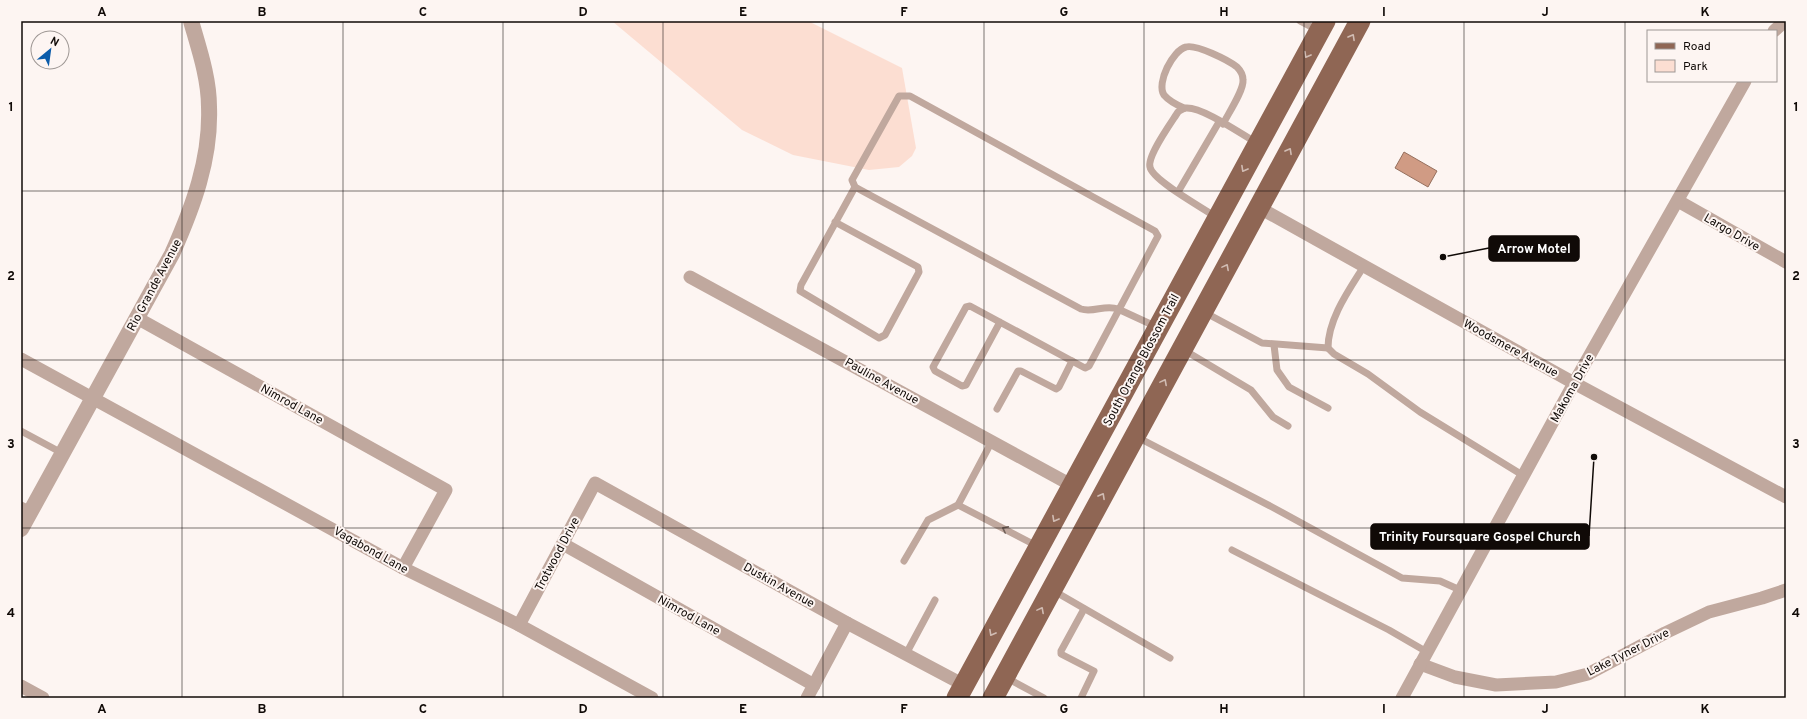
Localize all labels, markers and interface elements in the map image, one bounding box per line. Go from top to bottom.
text: A [97,5,107,21]
text: B [258,5,267,21]
text: C [419,5,427,21]
text: D [578,5,588,21]
text: E [739,5,747,21]
text: F [900,5,908,21]
text: G [1060,5,1069,21]
text: H [1219,5,1229,21]
text: I [1382,5,1386,21]
text: J [1541,5,1549,21]
text: K [1700,5,1710,21]
north arrow [30,30,70,70]
legend [1647,30,1777,82]
one-way arrow [1347,33,1354,41]
text: N [48,34,61,50]
text: Road [1683,39,1711,55]
one-way arrow [1304,51,1311,58]
text: Park [1683,59,1708,75]
text: 1 [8,100,14,116]
text: 1 [1793,100,1799,116]
one-way arrow [1285,147,1292,155]
one-way arrow [1242,165,1249,173]
street label: Largo Drive [1701,210,1762,255]
callout: Arrow Motel [1489,236,1579,261]
street label: Rio Grande Avenue [124,237,186,334]
text: Arrow Motel [1497,242,1571,258]
one-way arrow [1221,264,1228,272]
text: 2 [7,269,15,285]
text: 2 [1792,269,1800,285]
street label: South Orange Blossom Trail [1100,292,1184,429]
street label: Woodsmere Avenue [1460,316,1561,382]
street label: Makoma Drive [1547,351,1598,426]
street label: Pauline Avenue [842,355,921,409]
one-way arrow [1159,379,1167,386]
street label: Nimrod Lane [257,381,326,429]
text: 3 [7,437,15,453]
text: 3 [1792,437,1800,453]
one-way arrow [1098,493,1105,500]
street label: Trotwood Drive [532,515,584,594]
one-way arrow [1052,515,1059,522]
street label: Vagabond Lane [330,524,411,578]
callout: Trinity Foursquare Gospel Church [1371,524,1589,549]
one-way arrow [1001,527,1009,534]
text: Trinity Foursquare Gospel Church [1379,530,1581,546]
street label: Duskin Avenue [740,560,817,612]
street label: Nimrod Lane [654,592,723,640]
text: 4 [7,606,15,622]
text: 4 [1792,606,1800,622]
one-way arrow [1036,607,1043,614]
street label: Lake Tyner Drive [1585,625,1672,681]
one-way arrow [990,629,997,636]
text: A [97,702,107,718]
text: B [258,702,267,718]
text: C [419,702,427,718]
text: D [578,702,588,718]
text: E [739,702,747,718]
text: F [900,702,908,718]
text: G [1060,702,1069,718]
text: H [1219,702,1229,718]
text: I [1382,702,1386,718]
text: J [1541,702,1549,718]
text: K [1700,702,1710,718]

